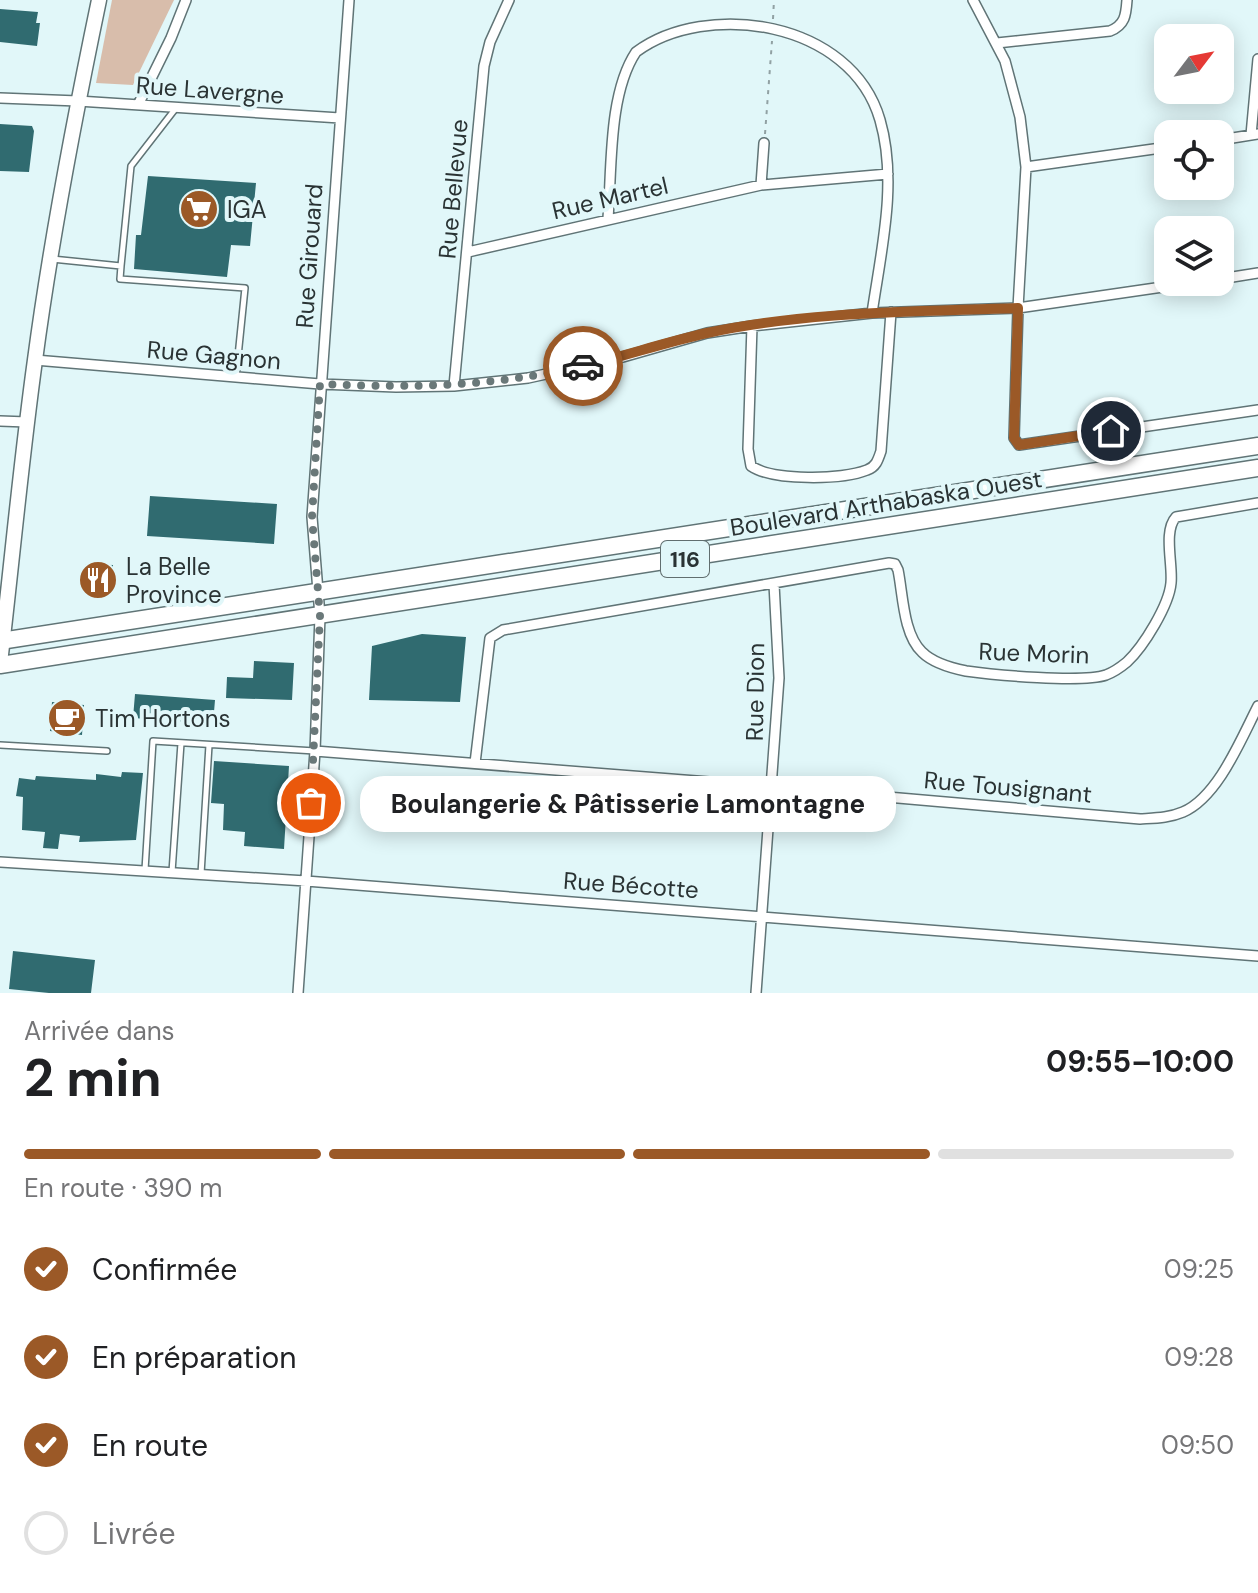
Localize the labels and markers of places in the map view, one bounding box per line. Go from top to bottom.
supermarket icon: IGA [178,188,220,230]
place label: IGA [227,194,267,225]
pin [1077,397,1145,465]
place label: La Belle Province [126,551,222,610]
restaurant icon: La Belle Province [77,559,119,601]
cafe icon: Tim Hortons [46,697,88,739]
place label: Tim Hortons [95,703,231,734]
pin [277,769,345,837]
callout: Boulangerie & Pâtisserie Lamontagne [359,775,895,831]

